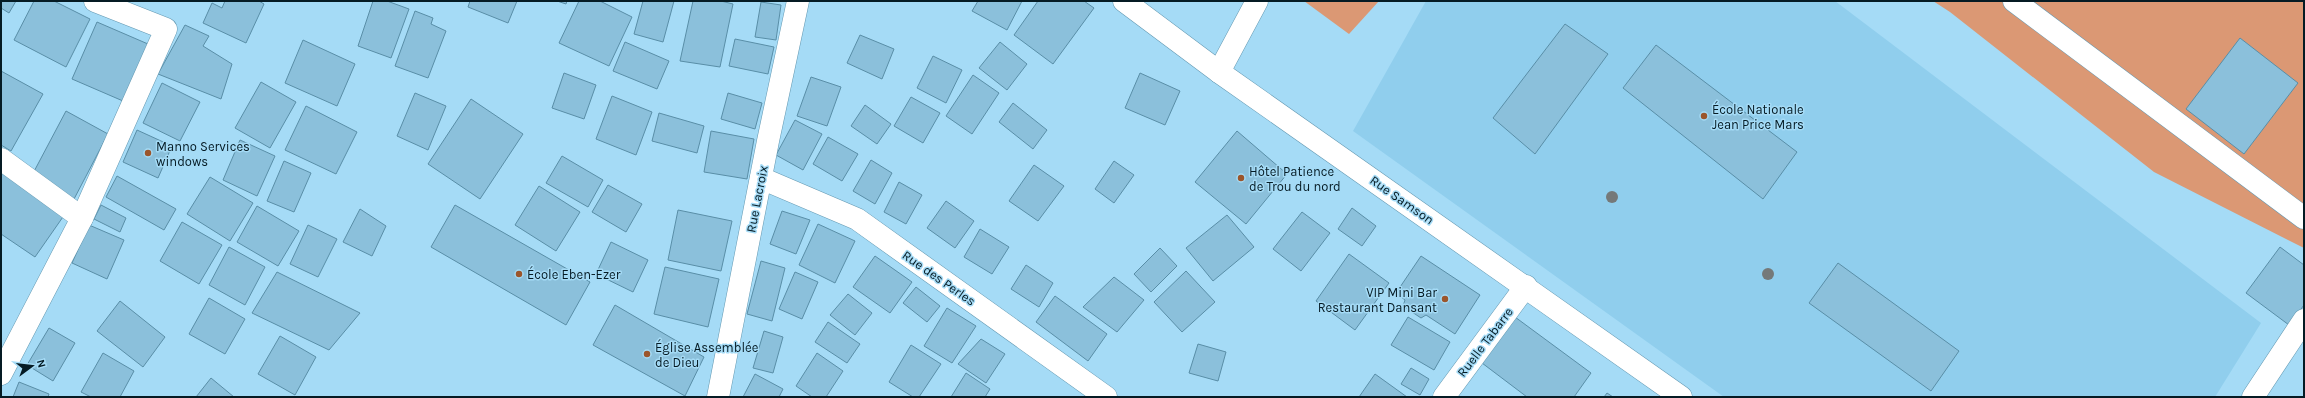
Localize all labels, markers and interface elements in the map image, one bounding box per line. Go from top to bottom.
place label: École Nationale Jean Price Mars [1712,100,1804,132]
marker: École Nationale Jean Price Mars [1699,111,1709,121]
place label: Manno Services windows [156,139,250,169]
marker: Manno Services windows [143,148,153,158]
street label: Rue Lacroix [743,164,771,234]
place label: Hôtel Patience de Trou du nord [1249,164,1341,194]
street label: Rue Samson [1367,172,1437,228]
marker: Hôtel Patience de Trou du nord [1236,173,1246,183]
street label: Rue des Perles [900,247,978,309]
place label: École Eben-Ezer [527,265,621,282]
marker: École Eben-Ezer [514,269,524,279]
place label: VIP Mini Bar Restaurant Dansant [1318,285,1437,315]
marker: VIP Mini Bar Restaurant Dansant [1440,294,1450,304]
street label: Ruelle Tabarre [1454,304,1516,380]
place label: Église Assemblée de Dieu [655,338,759,370]
north arrow [12,346,52,386]
marker: Église Assemblée de Dieu [642,349,652,359]
text: N [34,358,48,369]

